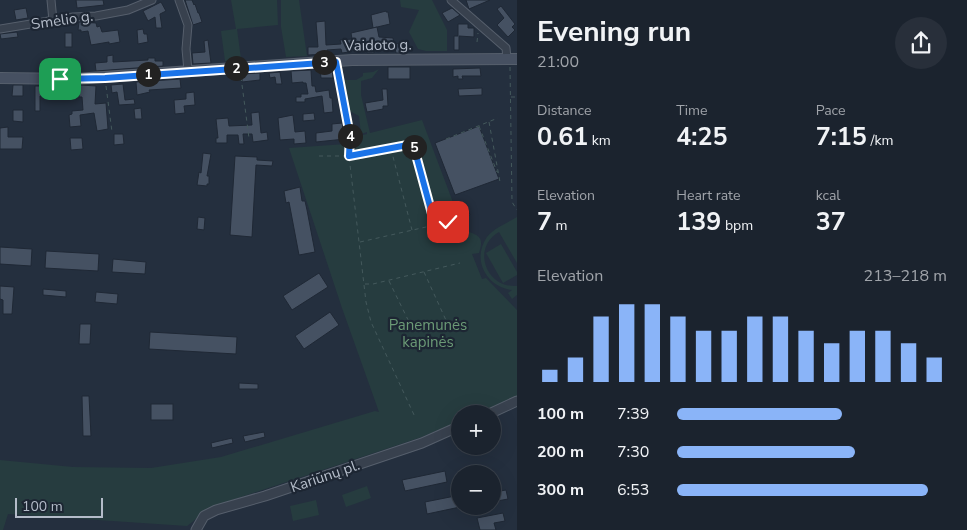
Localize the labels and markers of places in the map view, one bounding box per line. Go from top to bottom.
pin: 3 [312,50,336,74]
pin: 2 [224,56,248,80]
pin [39,58,81,100]
pin: 1 [136,62,160,86]
pin: 4 [338,124,362,148]
pin: 5 [402,134,426,160]
pin [427,201,469,243]

